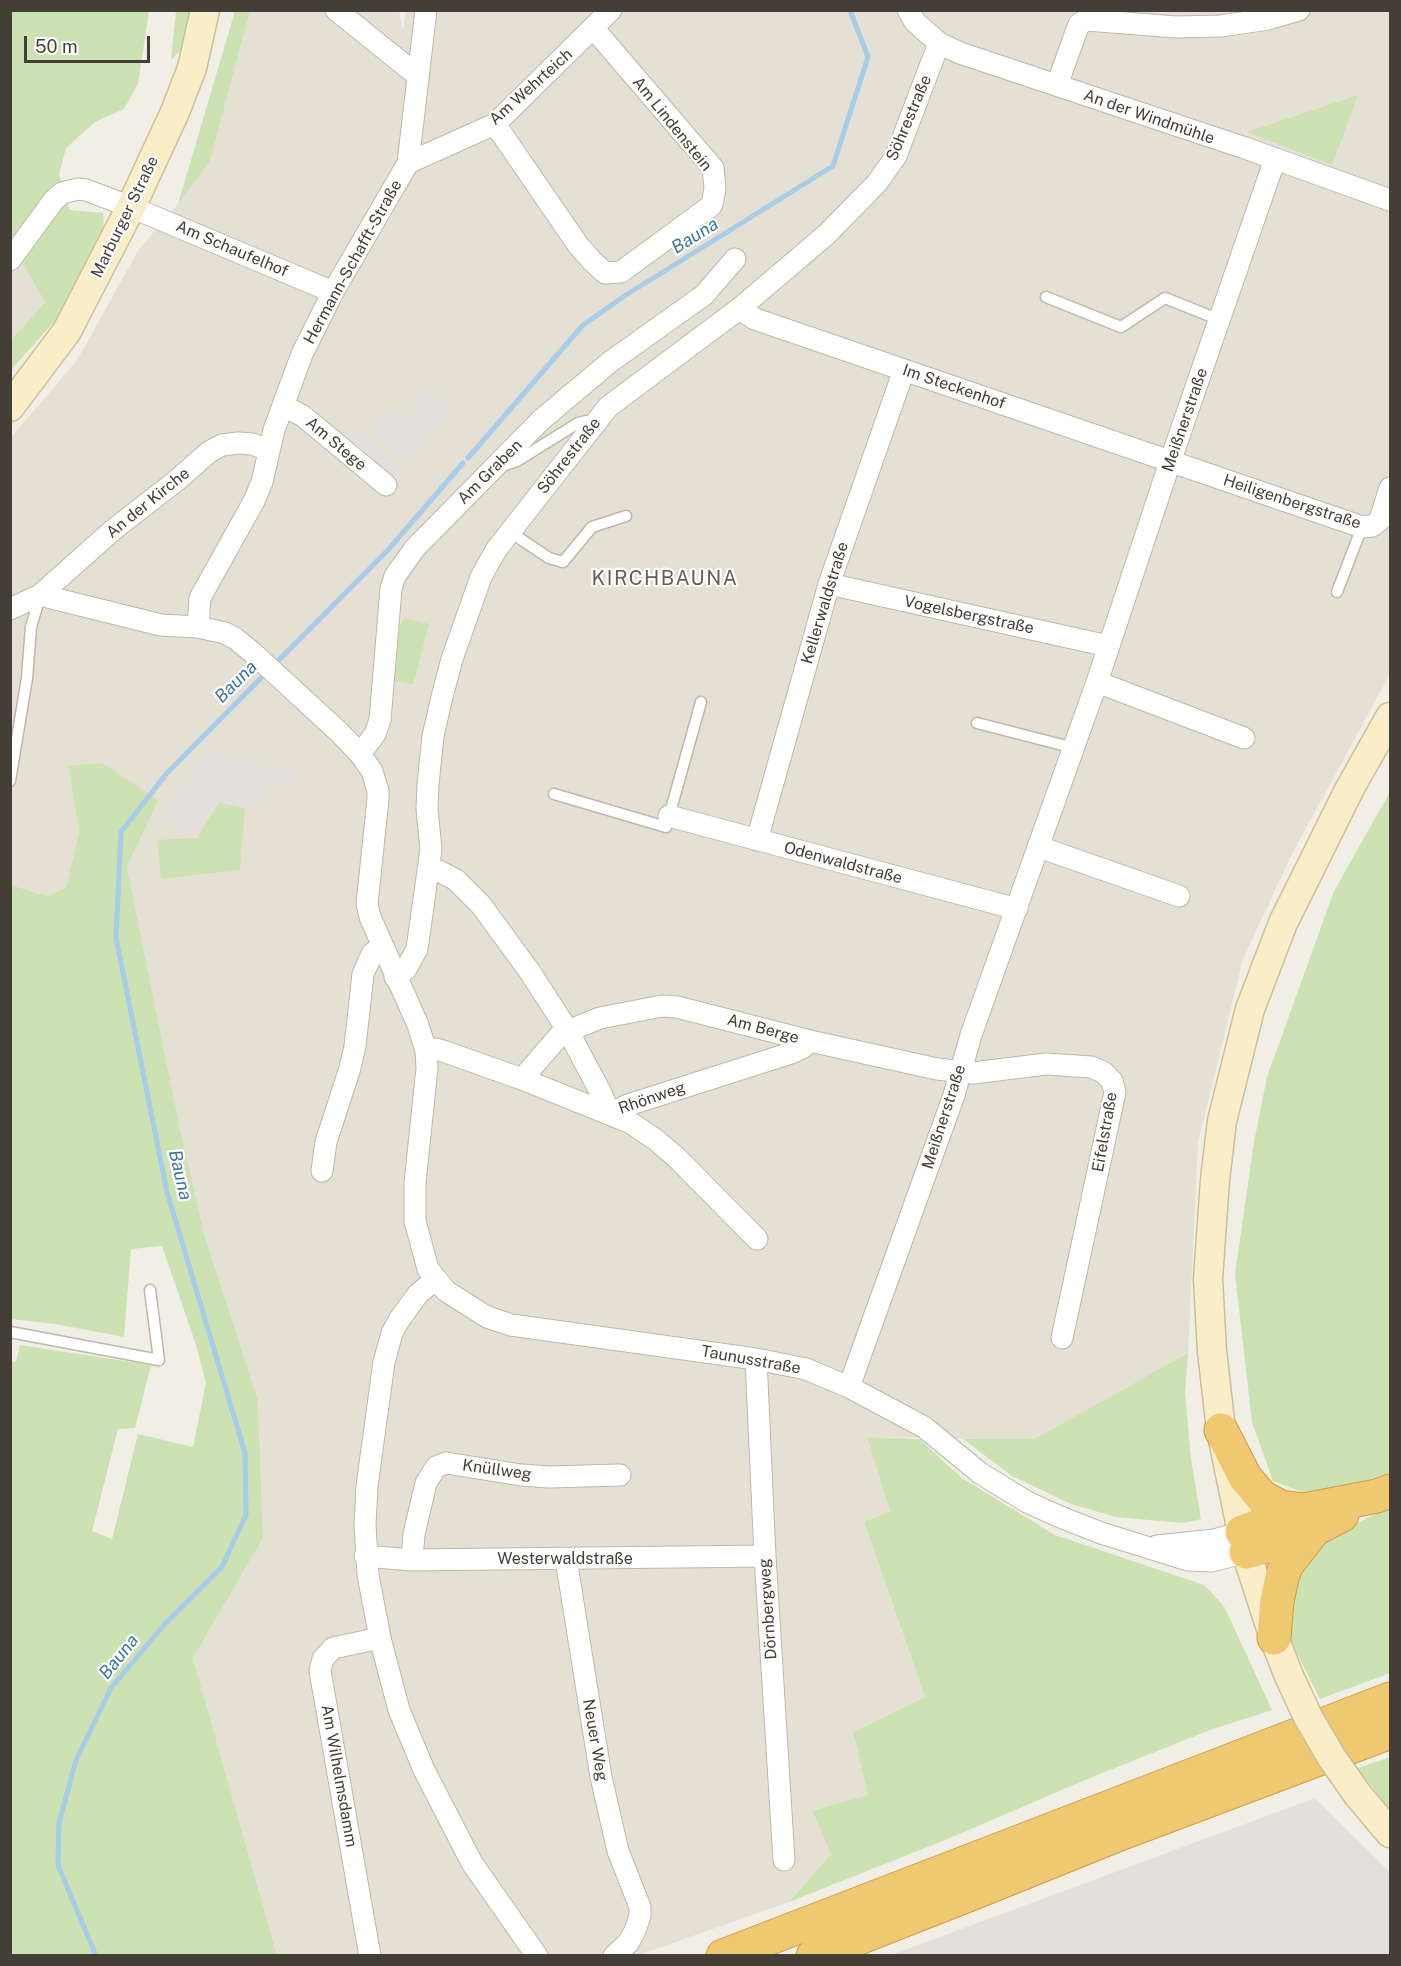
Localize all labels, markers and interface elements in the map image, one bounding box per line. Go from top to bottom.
scale bar [27,24,153,62]
text: 50 m [35,36,78,57]
street label: Am Wehrteich [486,45,576,129]
street label: Söhrestraße [882,72,936,164]
street label: Am Lindenstein [628,73,716,175]
street label: An der Windmühle [1081,86,1217,148]
street label: Marburger Straße [87,153,163,281]
street label: Hermann-Schafft-Straße [300,177,406,347]
water label: Bauna [668,213,722,259]
street label: Am Schaufelhof [173,217,291,281]
street label: Im Steckenhof [900,360,1008,414]
street label: Meißnerstraße [1158,366,1212,474]
street label: Am Stege [302,413,370,475]
street label: Söhrestraße [533,414,605,498]
street label: Am Graben [454,436,526,508]
street label: An der Kirche [103,464,193,542]
street label: Heiligenbergstraße [1221,471,1363,533]
street label: Kellerwaldstraße [797,540,853,666]
district label: KIRCHBAUNA [592,567,738,591]
street label: Vogelsbergstraße [902,592,1036,638]
water label: Bauna [210,656,262,708]
street label: Odenwaldstraße [782,838,904,888]
street label: Am Berge [725,1010,801,1048]
street label: Meißnerstraße [918,1062,970,1172]
street label: Rhönweg [616,1078,688,1118]
street label: Eifelstraße [1089,1090,1121,1174]
water label: Bauna [164,1148,196,1202]
street label: Taunusstraße [700,1342,802,1378]
street label: Knüllweg [461,1456,533,1484]
street label: Westerwaldstraße [497,1549,633,1569]
street label: Dörnbergweg [755,1558,781,1660]
water label: Bauna [95,1630,143,1684]
street label: Neuer Weg [578,1697,612,1783]
street label: Am Wilhelmsdamm [317,1703,361,1849]

